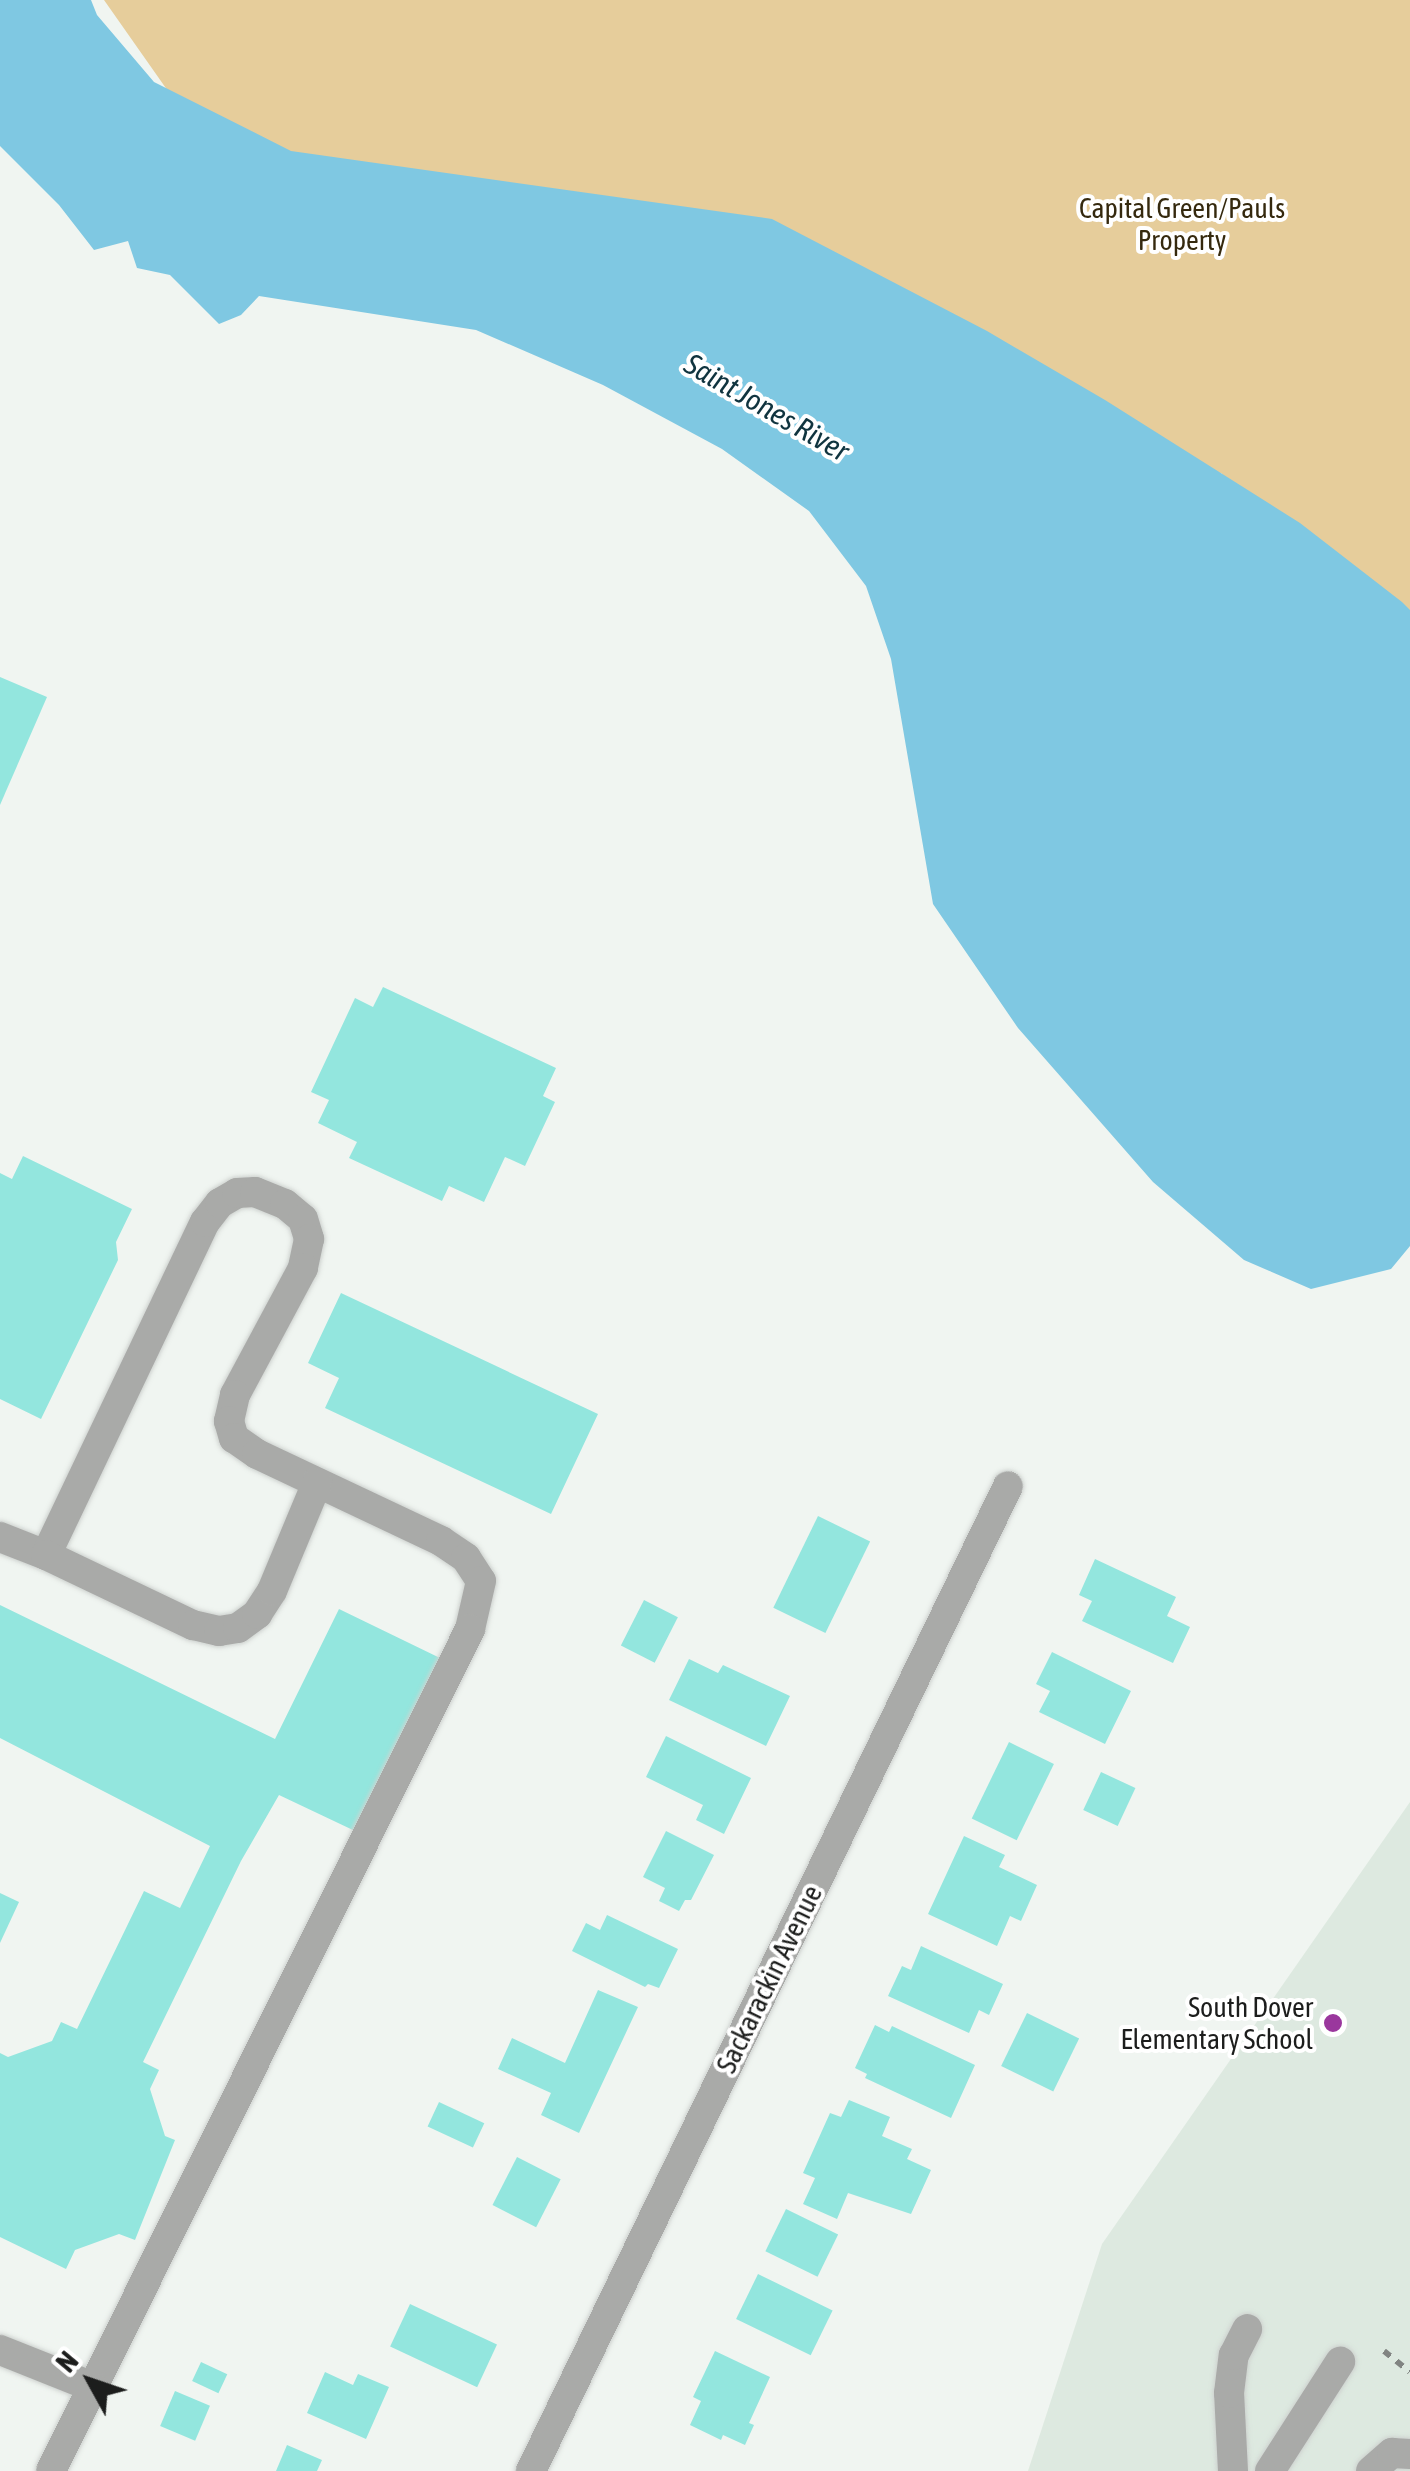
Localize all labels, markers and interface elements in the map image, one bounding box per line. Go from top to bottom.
park label: Capital Green/Pauls Property [1079,191,1285,257]
water label: Saint Jones River [678,345,856,469]
street label: Sackarackin Avenue [709,1880,829,2078]
place label: South Dover Elementary School [1121,1990,1313,2056]
marker: South Dover Elementary School [1322,2012,1344,2034]
north arrow [40,2331,140,2431]
text: N [49,2345,85,2378]

